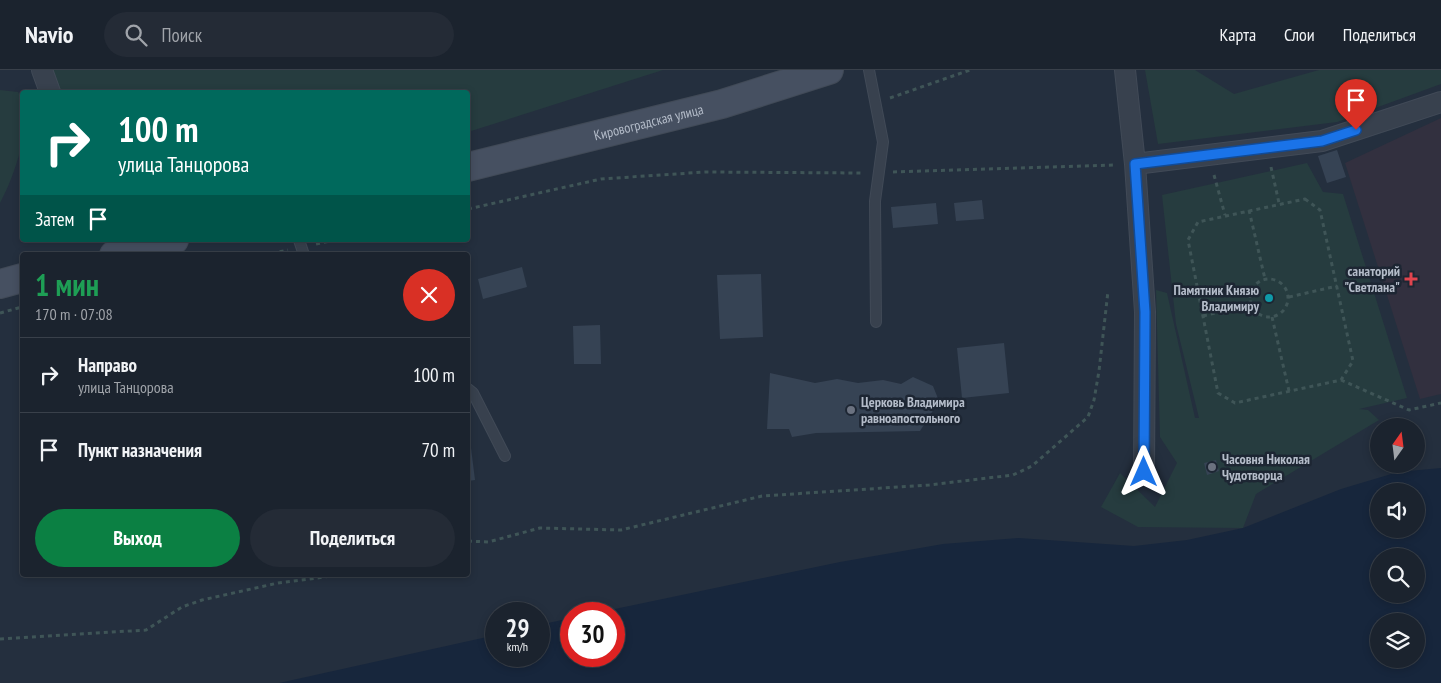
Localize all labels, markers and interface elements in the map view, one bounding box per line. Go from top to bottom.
search box [104,12,454,57]
text: Navio [25,19,74,50]
icon: search [122,21,150,49]
text: Поиск [162,23,202,47]
text: Карта [1219,23,1256,46]
text: Слои [1284,23,1315,46]
text: Поделиться [1343,23,1416,46]
pin [1335,79,1377,130]
icon: arrive [1342,86,1370,114]
street label: Кировоградская улица [592,100,705,144]
text: 100 m [118,106,199,152]
icon: right [35,110,100,175]
text: улица Танцорова [118,150,249,178]
icon: arrive [84,205,112,233]
text: Затем [35,207,74,231]
place label: санаторий "Светлана" [1344,262,1400,296]
text: 1 мин [35,265,99,304]
button: close [403,269,455,321]
marker: санаторий "Светлана" [1404,272,1418,286]
place label: Памятник Князю Владимиру [1173,281,1259,315]
marker: Памятник Князю Владимиру [1263,292,1275,304]
text: 170 m · 07:08 [35,304,113,324]
text: Направо [78,353,137,377]
icon: right [35,361,63,389]
text: 100 m [413,363,455,387]
text: улица Танцорова [78,377,174,397]
place label: Церковь Владимира равноапостольного [861,393,965,427]
marker: Церковь Владимира равноапостольного [845,404,857,416]
north arrow [1370,418,1425,472]
map controls [1370,418,1425,668]
icon: arrive [35,436,63,464]
text: Пункт назначения [78,438,202,462]
text: 70 m [422,438,455,462]
position arrow [1117,445,1169,497]
place label: Часовня Николая Чудотворца [1222,450,1310,484]
marker: Часовня Николая Чудотворца [1206,461,1218,473]
button: sound [1370,483,1425,538]
button: Выход [35,509,240,567]
button: Поделиться [250,509,455,567]
button: search [1370,548,1425,603]
speed limit sign: 30 [560,602,625,667]
text: 29 [506,612,529,644]
button: layers [1370,613,1425,668]
text: km/h [507,639,528,654]

